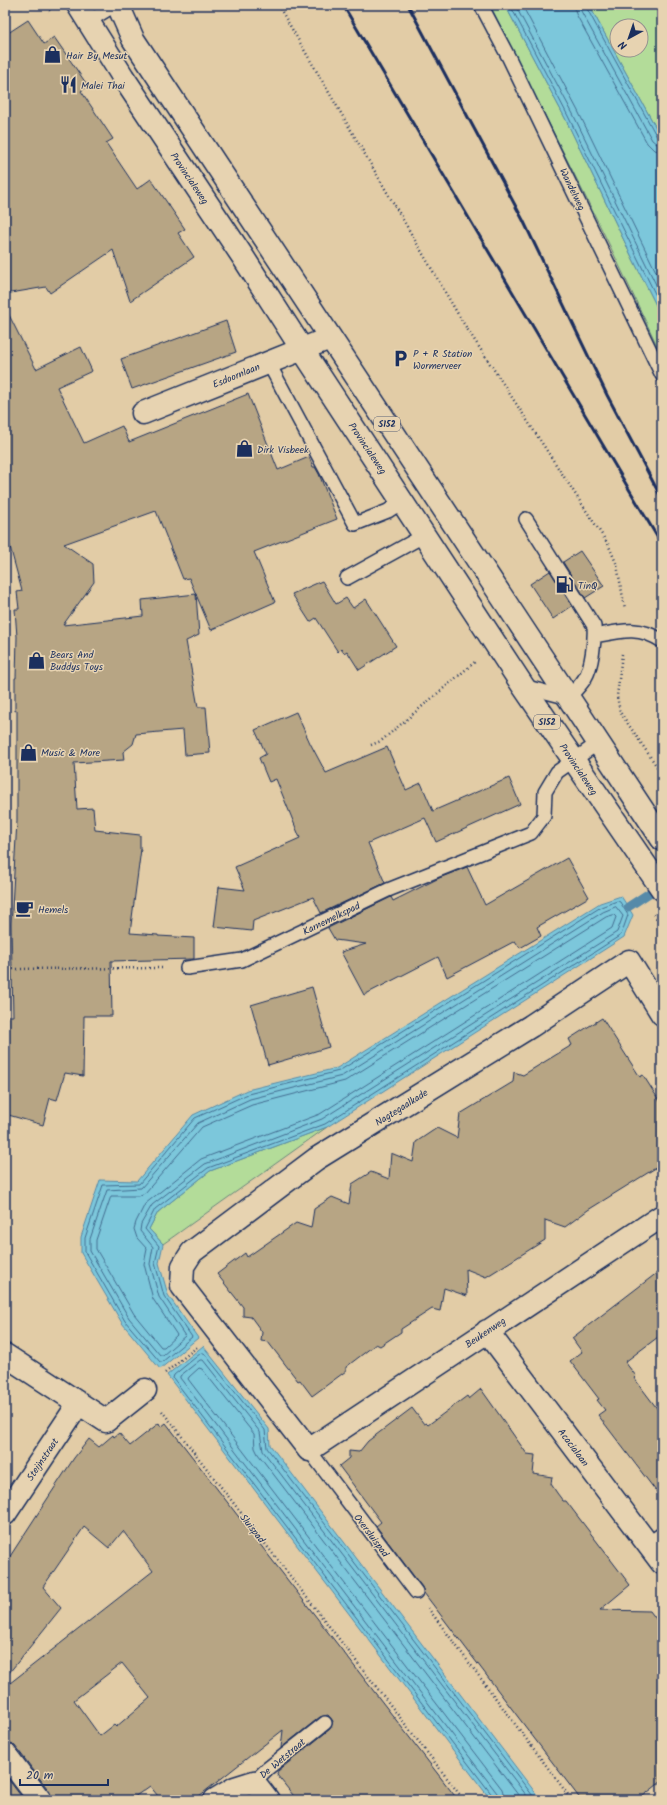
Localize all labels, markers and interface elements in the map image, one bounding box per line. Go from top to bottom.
north arrow [609,18,649,58]
text: N [615,36,632,54]
shop icon: Hair By Mesut [43,45,63,65]
place label: Hair By Mesut [66,48,128,64]
restaurant icon: Malei Thai [58,75,78,95]
place label: Malei Thai [81,78,125,94]
street label: Provincialeweg [166,149,213,208]
street label: Wandelweg [555,165,589,214]
place label: P + R Station Wormerveer [413,346,472,374]
parking icon: P + R Station Wormerveer [390,349,410,369]
street label: Esdoornlaan [210,359,263,393]
road number: S152 [374,417,400,431]
street label: Provincialeweg [344,419,391,478]
shop icon: Dirk Visbeek [234,439,254,459]
place label: Dirk Visbeek [257,442,309,458]
fuel station icon: TinQ [555,575,575,595]
place label: TinQ [578,578,598,594]
place label: Bears And Buddys Toys [50,647,104,675]
shop icon: Bears And Buddys Toys [27,650,47,670]
road number: S152 [534,715,560,729]
street label: Provincialeweg [555,740,602,799]
shop icon: Music & More [18,742,38,762]
place label: Music & More [41,745,101,761]
street label: Karnemelkspad [300,898,364,940]
cafe icon: Hemels [15,899,35,919]
place label: Hemels [38,902,69,918]
street label: Nagtegaalkade [372,1085,432,1131]
street label: Beukenweg [462,1313,509,1352]
street label: Acacialaan [554,1425,593,1470]
street label: Steijnstraat [23,1435,63,1484]
street label: Sluispad [236,1510,270,1548]
street label: Oversluispad [350,1511,393,1561]
street label: De Wetstraat [256,1735,309,1783]
scale bar [20,1761,108,1787]
text: 20 m [26,1766,54,1785]

